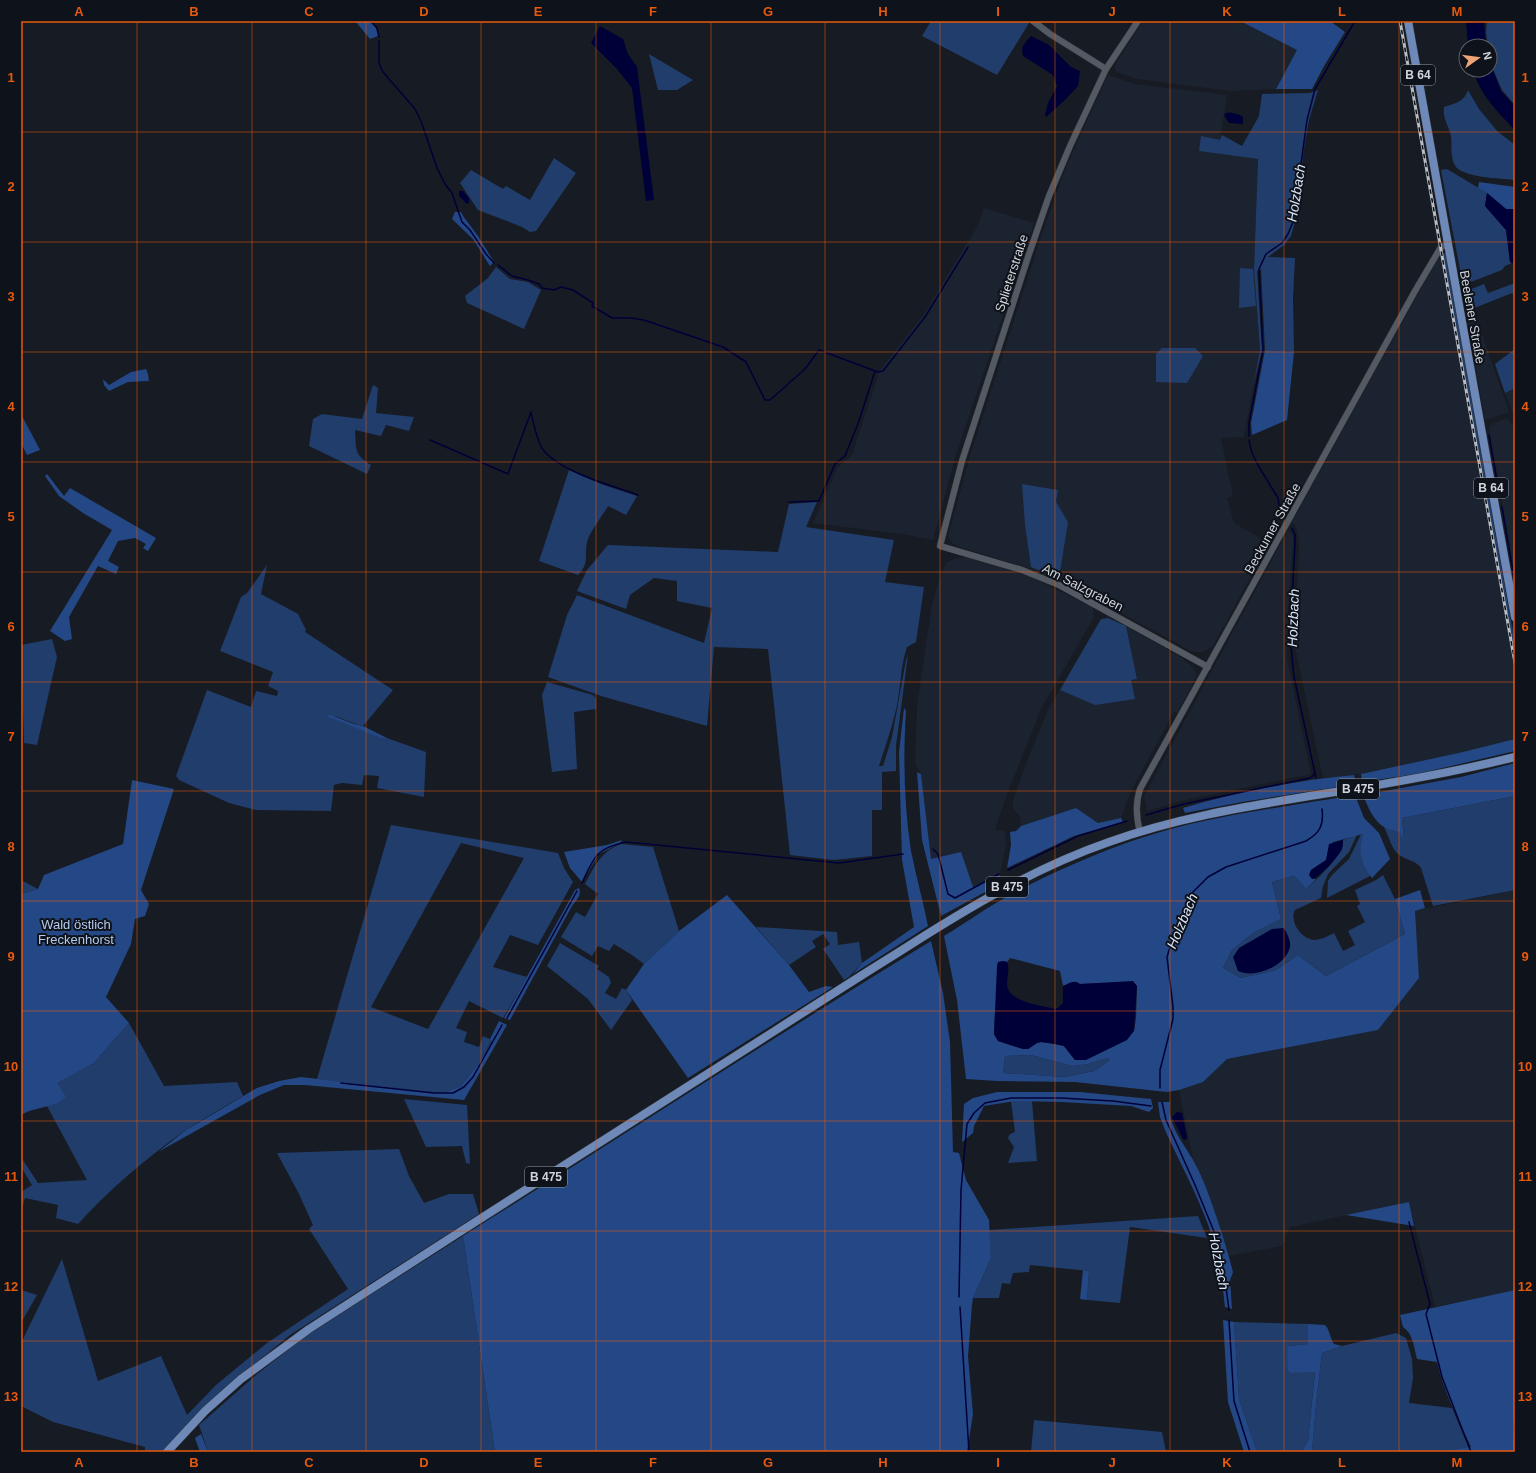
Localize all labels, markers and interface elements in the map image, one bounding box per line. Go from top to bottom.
text: A [74,4,84,19]
text: B [189,4,199,19]
text: C [304,4,314,19]
text: D [419,4,429,19]
text: E [534,4,543,19]
text: F [649,4,657,19]
text: G [763,4,773,19]
text: H [878,4,888,19]
text: I [996,4,1000,19]
text: J [1108,4,1116,19]
text: K [1222,4,1232,19]
text: L [1338,4,1346,19]
text: M [1452,4,1462,19]
north arrow [1458,38,1498,78]
text: N [1481,50,1494,61]
road number: B 64 [1401,65,1435,85]
text: 1 [7,70,15,85]
text: 1 [1521,70,1529,85]
water label: Holzbach [1284,163,1308,223]
text: 2 [7,179,15,194]
text: 2 [1521,179,1529,194]
street label: Splieterstraße [992,232,1031,314]
street label: Beelener Straße [1457,269,1488,365]
text: 3 [7,289,15,304]
text: 3 [1521,289,1529,304]
text: 4 [7,399,15,414]
text: 4 [1521,399,1529,414]
road number: B 64 [1474,478,1508,498]
street label: Beckumer Straße [1241,480,1304,576]
text: 5 [7,509,15,524]
text: 5 [1521,509,1529,524]
street label: Am Salzgraben [1040,561,1126,614]
water label: Holzbach [1284,588,1302,647]
text: 6 [7,619,15,634]
text: 6 [1521,619,1529,634]
text: 7 [7,729,15,744]
text: 7 [1521,729,1529,744]
road number: B 475 [1337,779,1379,799]
text: 8 [7,839,15,854]
text: 8 [1521,839,1529,854]
road number: B 475 [986,877,1028,897]
water label: Holzbach [1163,891,1201,951]
park label: Wald östlich Freckenhorst [38,917,114,947]
text: 9 [7,949,15,964]
text: 9 [1521,949,1529,964]
text: 10 [4,1059,18,1074]
text: 10 [1518,1059,1532,1074]
road number: B 475 [525,1167,567,1187]
text: 11 [4,1169,18,1184]
text: 11 [1518,1169,1532,1184]
water label: Holzbach [1206,1231,1232,1291]
text: 12 [4,1279,18,1294]
text: 12 [1518,1279,1532,1294]
text: 13 [4,1389,18,1404]
text: 13 [1518,1389,1532,1404]
text: A [74,1455,84,1470]
text: B [189,1455,199,1470]
text: C [304,1455,314,1470]
text: D [419,1455,429,1470]
text: E [534,1455,543,1470]
text: F [649,1455,657,1470]
text: G [763,1455,773,1470]
text: H [878,1455,888,1470]
text: I [996,1455,1000,1470]
text: J [1108,1455,1116,1470]
text: K [1222,1455,1232,1470]
text: L [1338,1455,1346,1470]
text: M [1452,1455,1462,1470]

